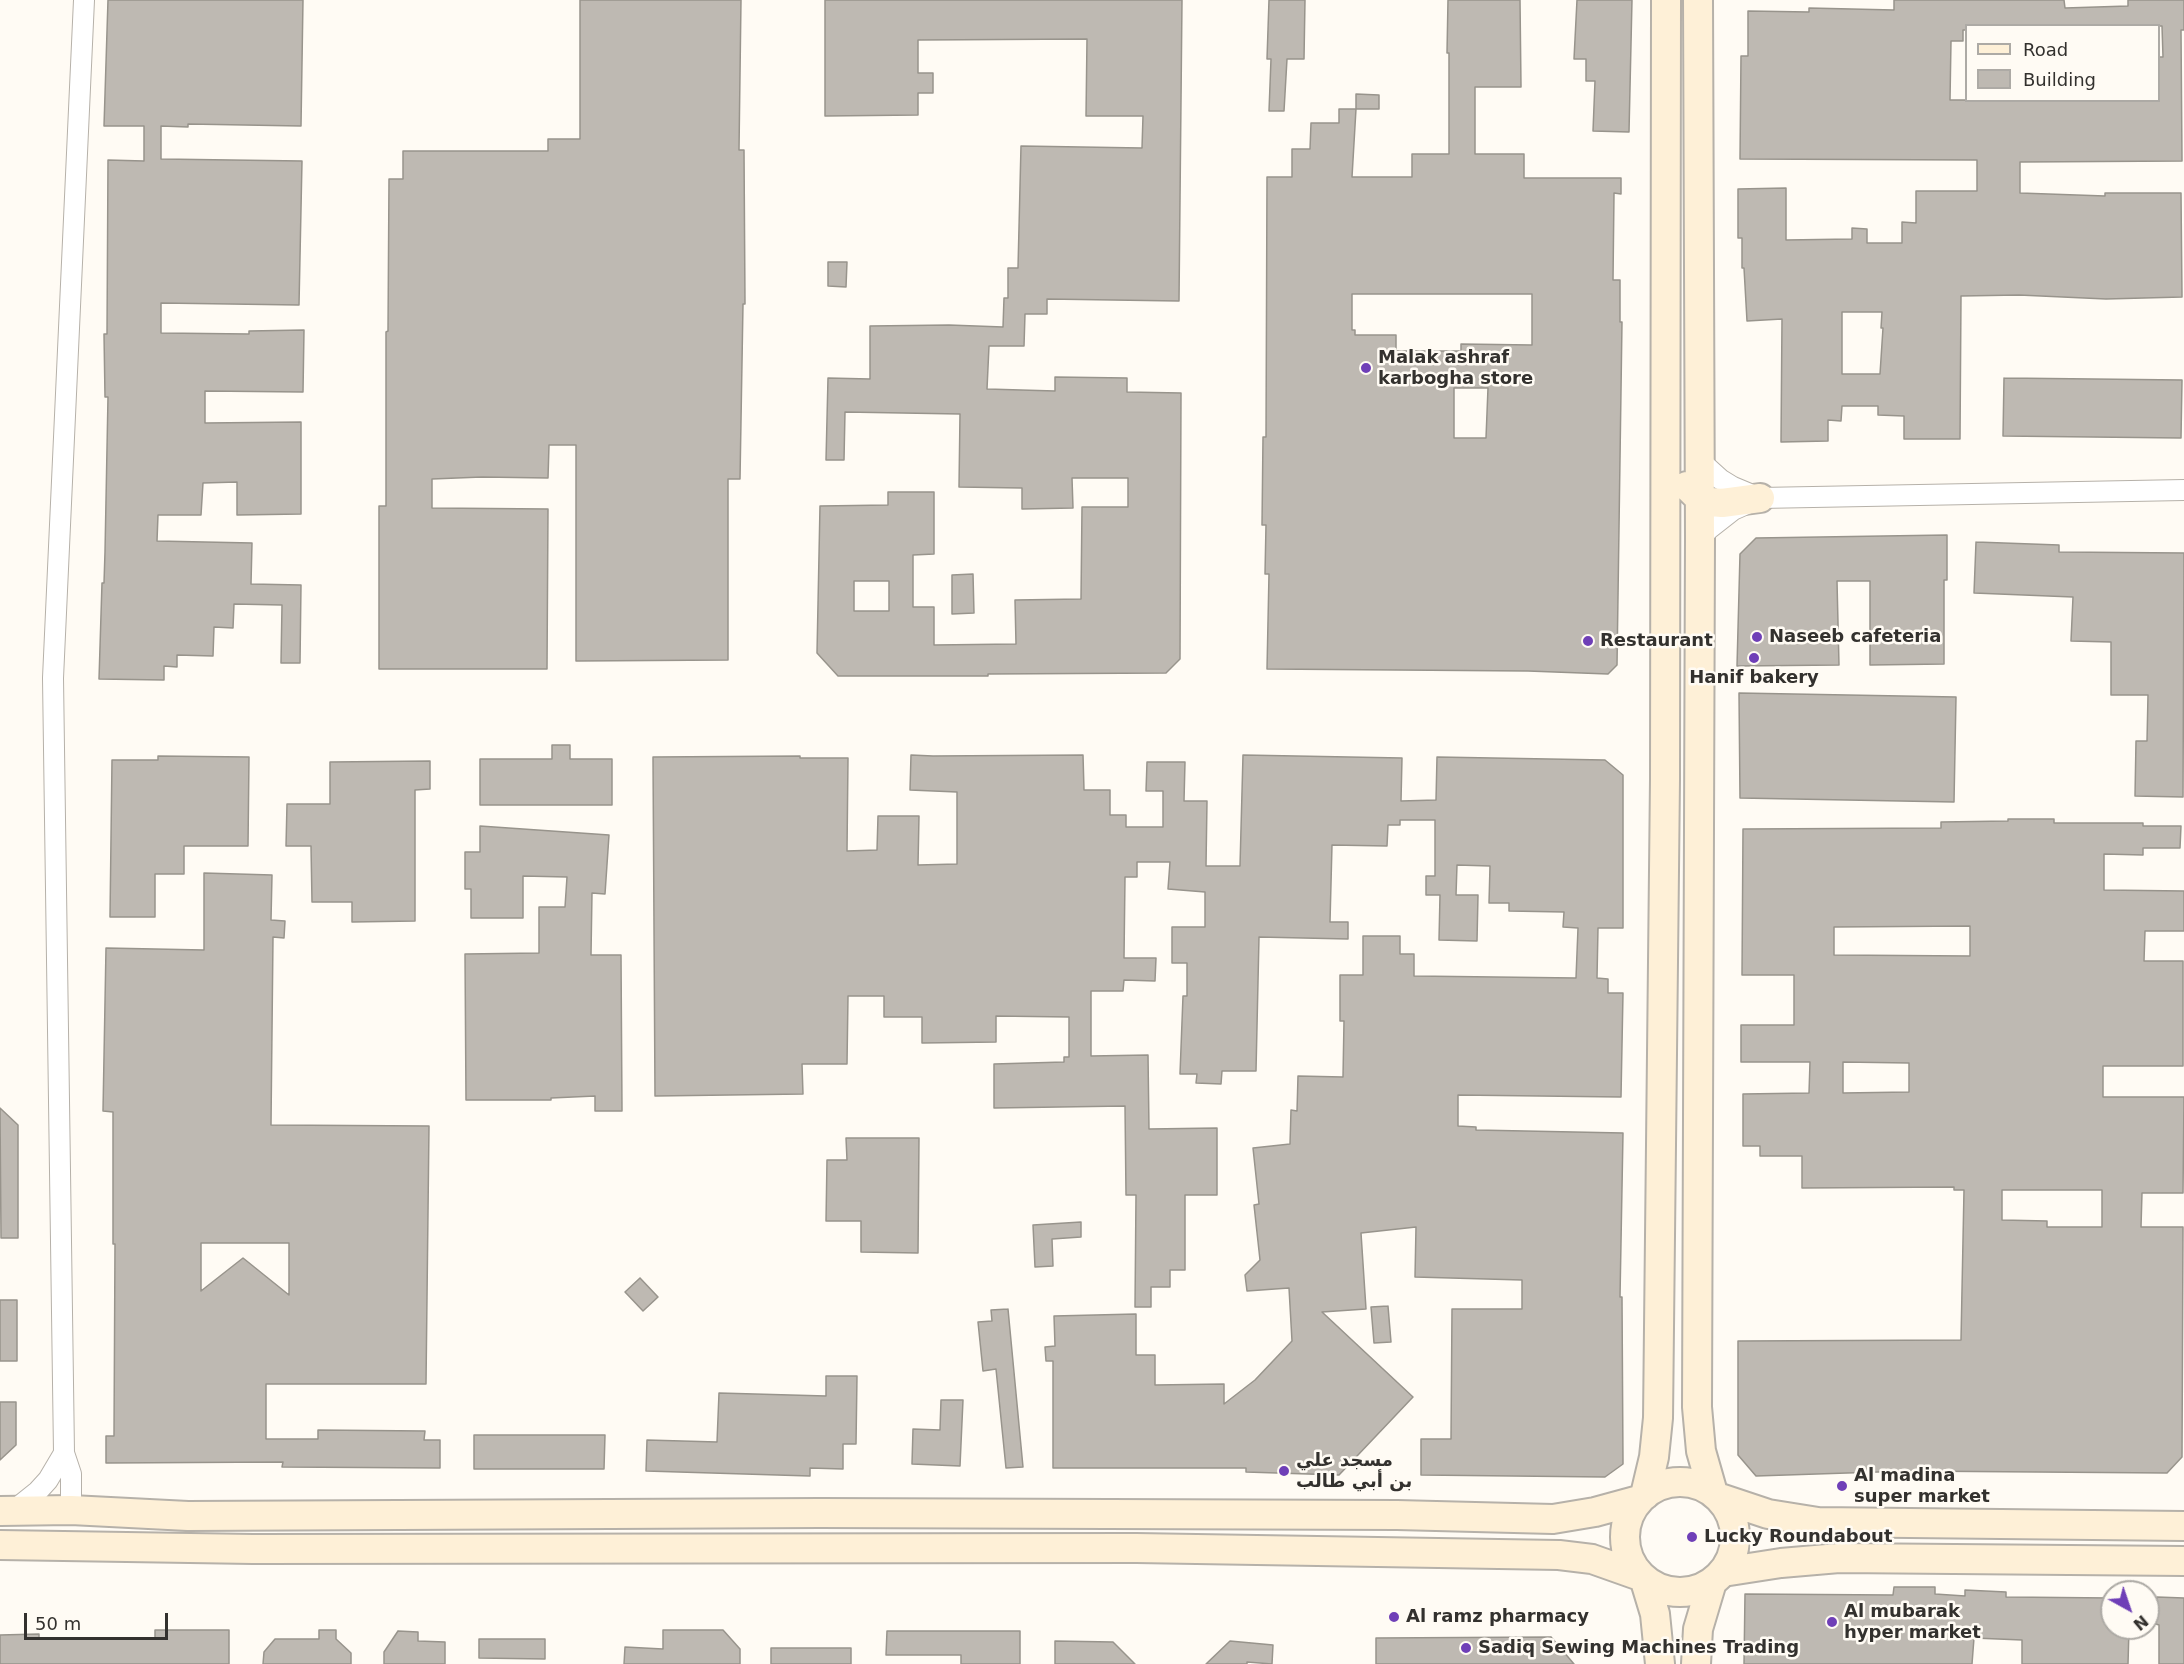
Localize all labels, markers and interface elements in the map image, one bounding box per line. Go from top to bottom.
legend [1965,24,2160,102]
text: Road [2023,39,2068,60]
text: Building [2023,69,2096,90]
place label: Malak ashraf karbogha store [1378,347,1533,389]
marker: Malak ashraf karbogha store [1359,361,1373,375]
place label: Naseeb cafeteria [1769,626,1941,648]
place label: Restaurant [1600,630,1713,652]
marker: Naseeb cafeteria [1750,630,1764,644]
marker: Restaurant [1581,634,1595,648]
marker: Hanif bakery [1747,651,1761,665]
place label: Hanif bakery [1689,667,1819,689]
place label: مسجد علي بن أبي طالب [1296,1450,1412,1492]
marker: مسجد علي بن أبي طالب [1277,1464,1291,1478]
place label: Al madina super market [1854,1465,1990,1508]
marker: Al madina super market [1835,1479,1849,1493]
place label: Lucky Roundabout [1704,1526,1892,1548]
marker: Lucky Roundabout [1685,1530,1699,1544]
north arrow [2100,1580,2160,1640]
scale bar [27,1601,171,1639]
place label: Al mubarak hyper market [1844,1601,1981,1644]
place label: Al ramz pharmacy [1406,1606,1589,1628]
marker: Al ramz pharmacy [1387,1610,1401,1624]
text: N [2129,1611,2152,1634]
text: 50 m [35,1613,81,1634]
marker: Al mubarak hyper market [1825,1615,1839,1629]
place label: Sadiq Sewing Machines Trading [1478,1637,1799,1659]
marker: Sadiq Sewing Machines Trading [1459,1641,1473,1655]

